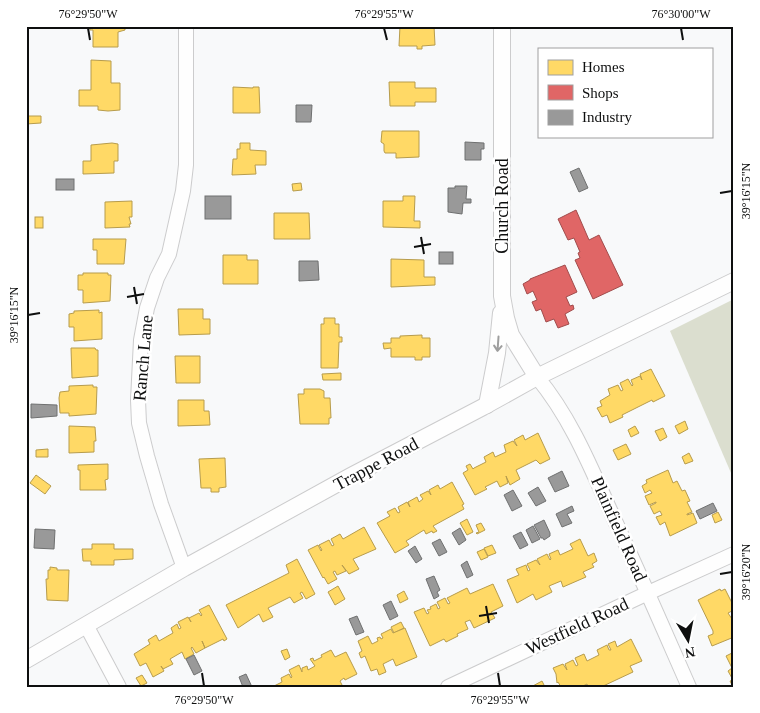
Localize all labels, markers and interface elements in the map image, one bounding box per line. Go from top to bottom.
text: 76°29'50"W [58,7,118,21]
text: 76°29'55"W [354,7,414,21]
text: 76°30'00"W [651,7,711,21]
legend [538,48,712,138]
text: Homes [582,59,625,75]
text: Shops [582,85,619,101]
text: Industry [582,109,632,125]
street label: Church Road [492,158,512,254]
text: 39°16'15"N [739,162,753,219]
text: 39°16'15"N [7,286,21,343]
street label: Ranch Lane [129,314,157,402]
one-way arrow [494,336,503,352]
street label: Trappe Road [330,433,422,495]
street label: Plainfield Road [587,474,651,584]
text: 39°16'20"N [739,543,753,600]
street label: Westfield Road [522,593,632,659]
north arrow [662,616,712,666]
text: N [684,644,696,661]
text: 76°29'50"W [174,693,234,707]
text: 76°29'55"W [470,693,530,707]

